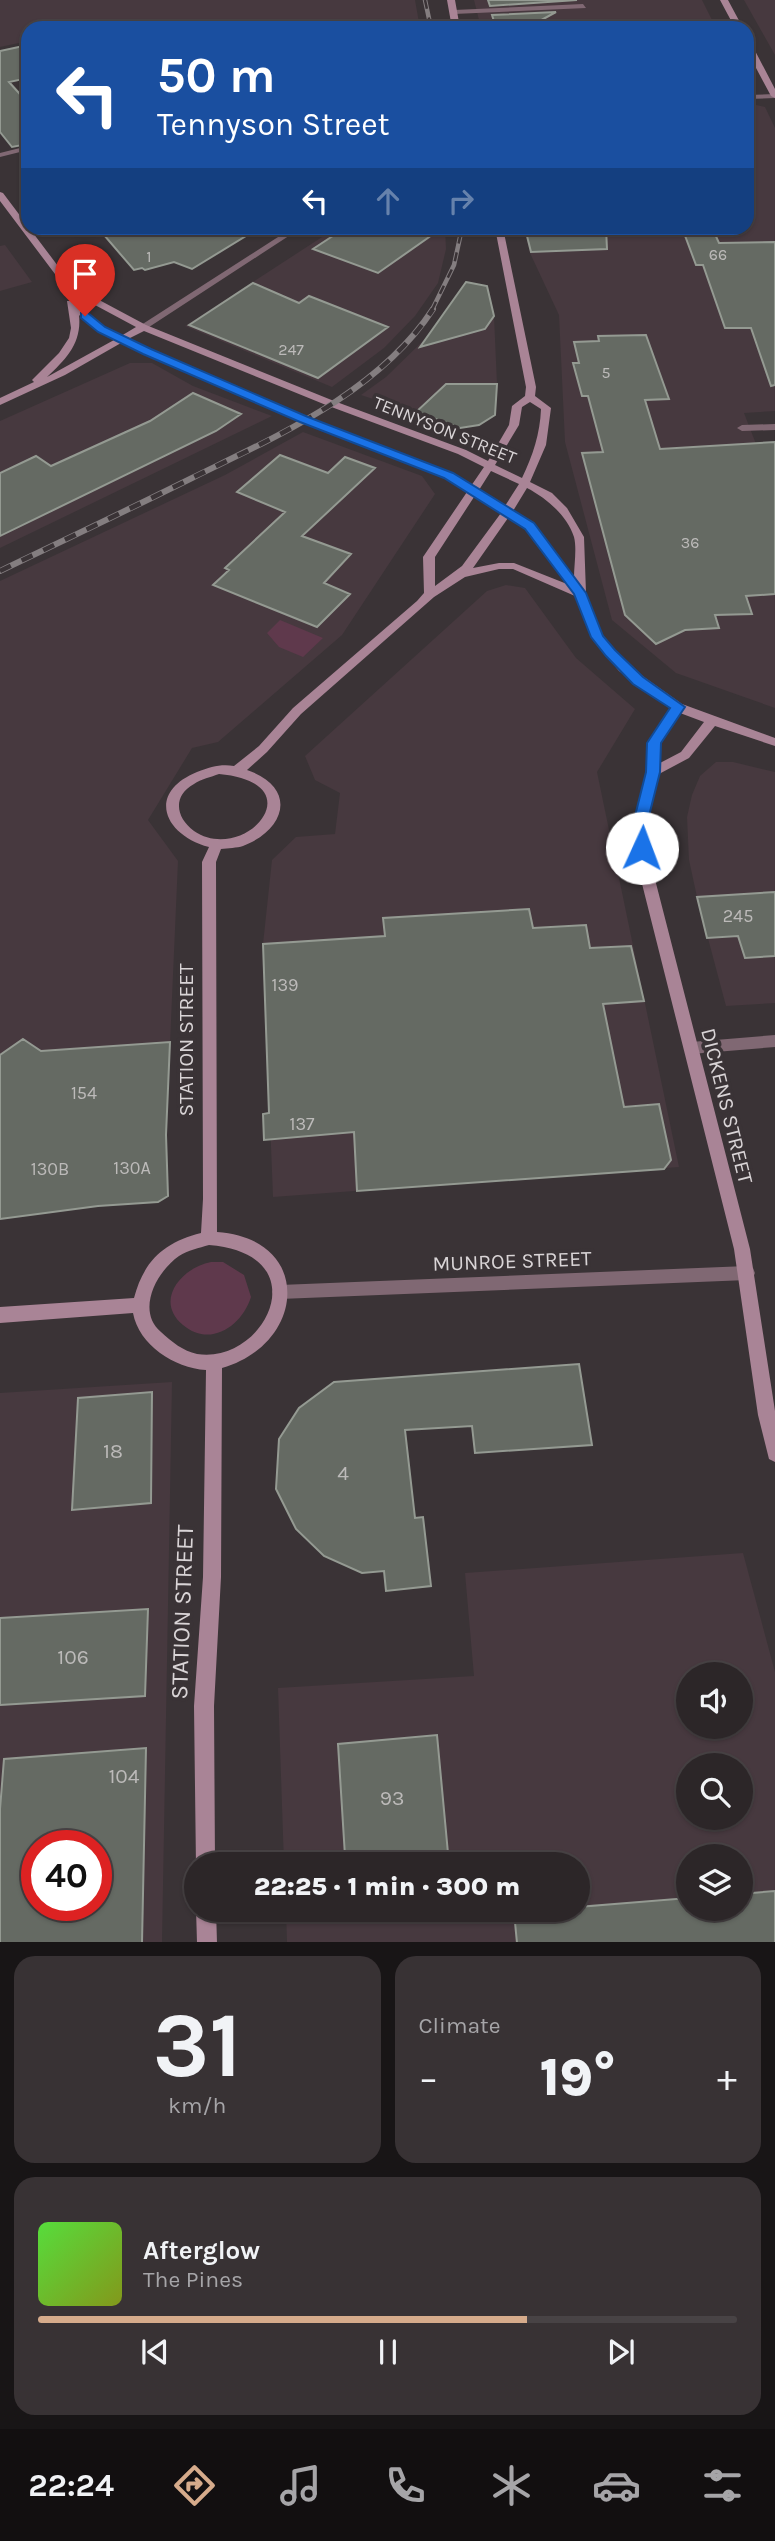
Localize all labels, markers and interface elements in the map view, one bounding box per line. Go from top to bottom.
text: 50 m [157,47,275,104]
icon: left [42,49,133,140]
text: Tennyson Street [157,106,390,143]
icon: left [296,182,334,220]
icon: ahead [369,182,407,220]
icon: right [442,182,480,220]
pin [55,244,115,316]
house number: 66 [709,245,727,264]
house number: 1 [146,247,152,266]
icon: arrive [66,255,104,293]
house number: 247 [278,340,304,359]
house number: 5 [601,363,611,382]
street label: TENNYSON STREET [370,391,520,469]
house number: 36 [681,533,699,552]
position arrow [605,811,679,885]
house number: 245 [723,905,753,927]
street label: STATION STREET [174,963,198,1117]
house number: 139 [271,974,299,996]
street label: DICKENS STREET [696,1026,758,1187]
house number: 154 [71,1082,97,1104]
house number: 137 [289,1113,315,1135]
house number: 130A [113,1157,151,1179]
house number: 130B [31,1158,69,1180]
street label: MUNROE STREET [432,1246,592,1276]
house number: 18 [103,1439,123,1463]
house number: 4 [337,1461,349,1485]
street label: STATION STREET [165,1524,199,1700]
house number: 106 [57,1645,89,1669]
map controls [676,1662,753,1921]
button: sound [676,1662,753,1739]
button: search [676,1753,753,1830]
house number: 104 [108,1764,140,1788]
house number: 93 [380,1786,404,1810]
speed limit sign: 40 [21,1830,112,1921]
button: layers [676,1844,753,1921]
text: 22:25 · 1 min · 300 m [254,1871,520,1902]
text: 31 [153,1993,242,2099]
text: Climate [419,2012,501,2039]
text: 19° [540,2047,616,2108]
text: − [419,2056,438,2101]
text: + [717,2056,737,2101]
text: km/h [168,2092,226,2119]
text: Afterglow [143,2235,260,2266]
text: The Pines [143,2266,243,2293]
icon: previous [136,2333,174,2371]
icon: pause [369,2333,407,2371]
icon: next [602,2333,640,2371]
icon: directions [170,2461,219,2510]
icon: music [276,2461,325,2510]
icon: phone [381,2461,430,2510]
icon: climate [487,2461,536,2510]
icon: car [592,2461,641,2510]
icon: filters [698,2461,747,2510]
text: 22:24 [28,2467,114,2504]

